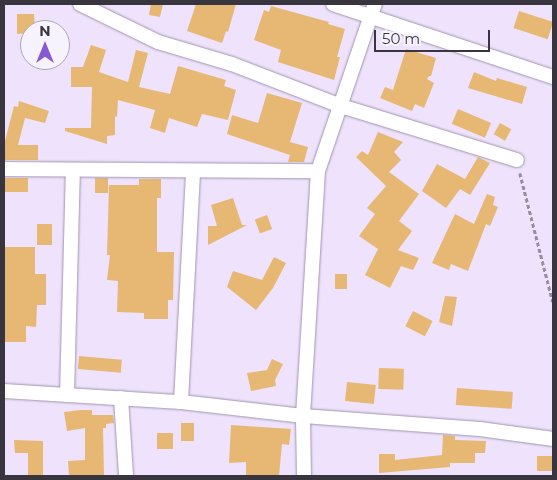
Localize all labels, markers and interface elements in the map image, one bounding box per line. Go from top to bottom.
north arrow [20,20,70,70]
scale bar [377,20,493,52]
text: N [39,22,51,40]
text: 50 m [382,29,420,48]

